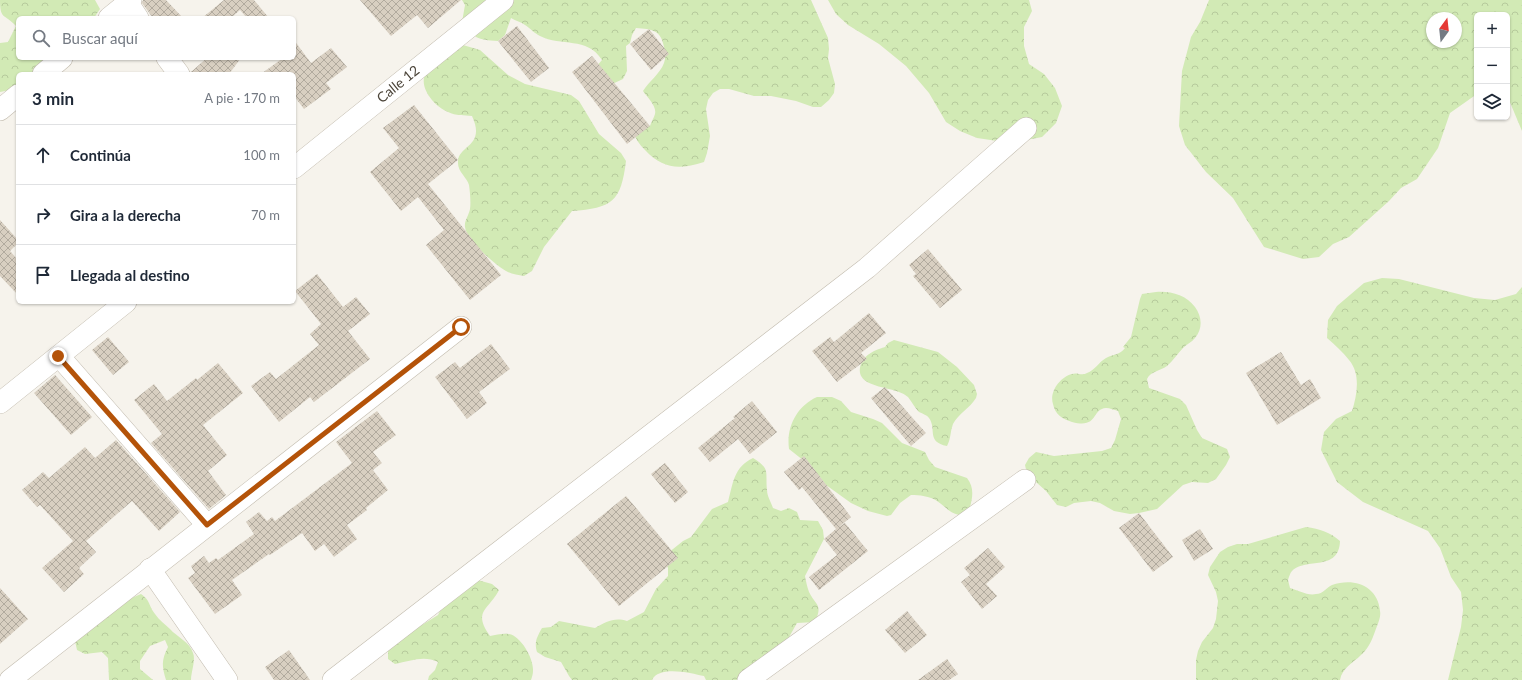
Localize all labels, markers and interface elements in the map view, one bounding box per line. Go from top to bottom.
north arrow [1426,12,1462,48]
map controls [1474,12,1510,120]
button: + [1474,12,1510,48]
search box [16,16,296,60]
icon: search [30,27,52,49]
text: Buscar aquí [62,29,138,47]
button: − [1474,48,1510,84]
street label: Calle 12 [373,61,423,106]
button: layers [1474,84,1510,120]
text: 3 min [32,88,74,109]
text: A pie · 170 m [204,90,280,106]
icon: ahead [32,144,54,166]
text: Continúa [70,146,131,164]
text: 100 m [243,147,280,163]
icon: right [32,204,54,226]
text: Gira a la derecha [70,206,181,224]
text: 70 m [251,207,280,223]
icon: arrive [32,264,54,286]
text: Llegada al destino [70,266,190,284]
route start [452,318,470,336]
route end [49,347,67,365]

